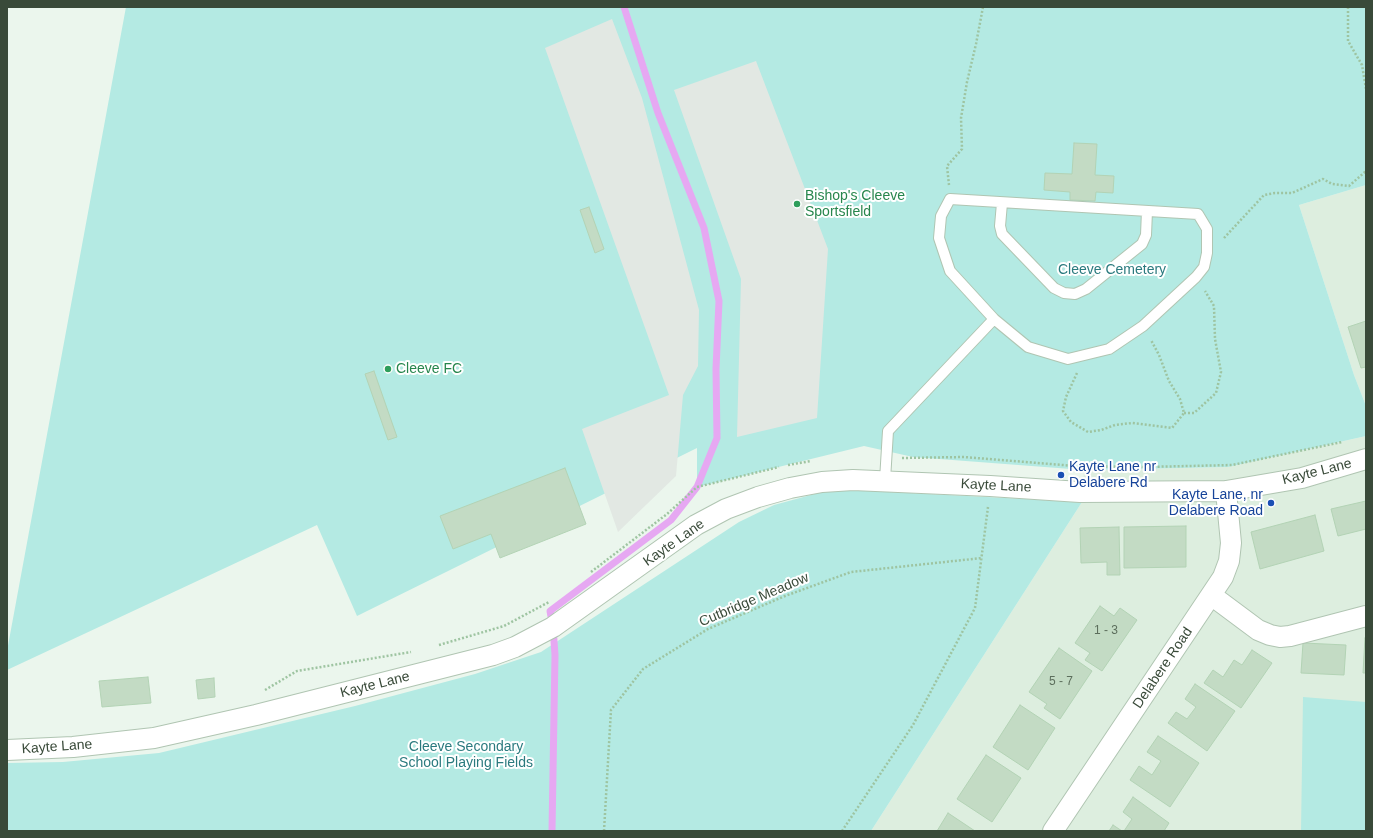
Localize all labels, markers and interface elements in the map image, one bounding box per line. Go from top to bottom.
place label: Bishop's Cleeve Sportsfield [805,188,905,220]
marker: Bishop's Cleeve Sportsfield [792,199,802,209]
park label: Cleeve Cemetery [1058,262,1166,278]
place label: Cleeve FC [396,361,462,377]
marker: Cleeve FC [383,364,393,374]
street label: Kayte Lane [1281,455,1353,489]
place label: Kayte Lane nr Delabere Rd [1069,459,1156,492]
marker: Kayte Lane nr Delabere Rd [1056,470,1066,480]
street label: Kayte Lane [960,476,1032,496]
place label: Kayte Lane, nr Delabere Road [1169,487,1263,520]
marker: Kayte Lane, nr Delabere Road [1266,498,1276,508]
street label: Kayte Lane [640,516,708,570]
street label: Cutbridge Meadow [697,569,811,631]
house number: 1 - 3 [1094,624,1118,638]
street label: Delabere Road [1130,624,1196,712]
street label: Kayte Lane [339,668,411,702]
house number: 5 - 7 [1049,675,1073,689]
street label: Kayte Lane [21,736,93,758]
park label: Cleeve Secondary School Playing Fields [399,739,533,772]

